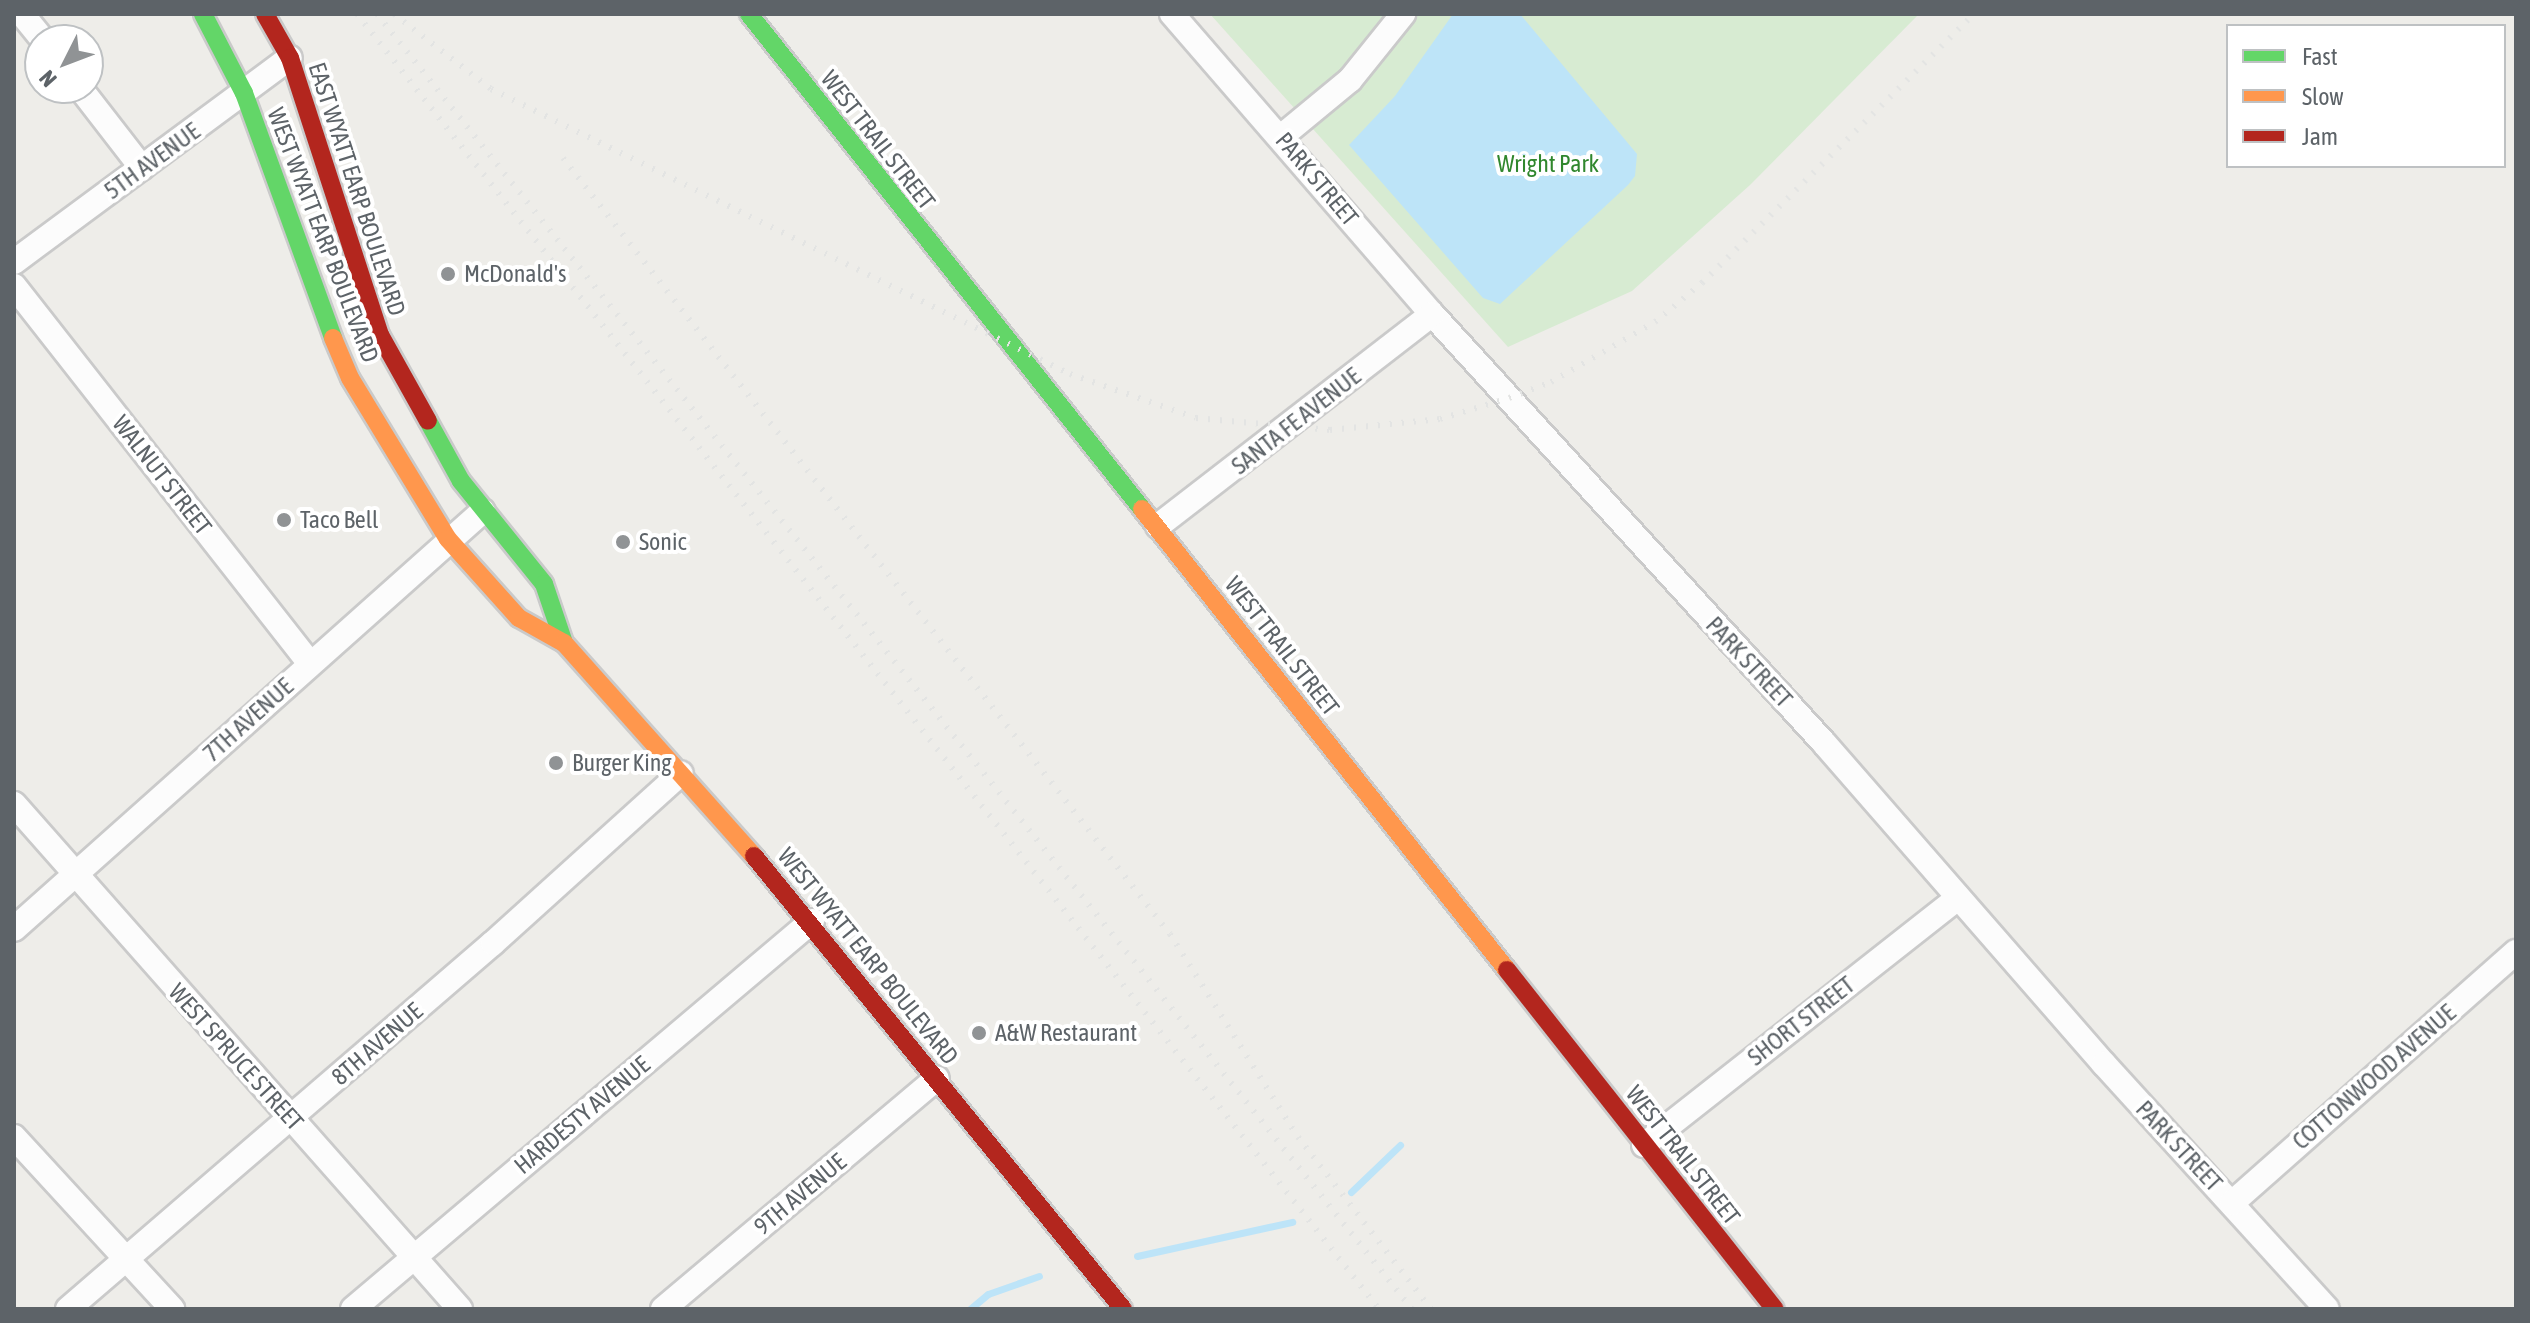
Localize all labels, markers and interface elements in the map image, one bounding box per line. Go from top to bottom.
north arrow [24,24,104,104]
legend [2226,24,2506,168]
text: Fast [2302,43,2338,70]
street label: EAST WYATT EARP BOULEVARD [302,59,412,319]
text: N [34,65,62,92]
street label: WEST TRAIL STREET [815,65,941,215]
text: Slow [2302,83,2344,110]
street label: WEST WYATT EARP BOULEVARD [261,104,385,366]
street label: 5TH AVENUE [99,117,205,205]
text: Jam [2302,123,2338,150]
street label: PARK STREET [1270,126,1364,232]
park label: Wright Park [1497,150,1599,178]
place label: McDonald's [464,260,566,288]
marker: McDonald's [439,265,457,283]
street label: SANTA FE AVENUE [1226,362,1366,480]
street label: WALNUT STREET [106,410,218,540]
place label: Taco Bell [300,506,378,534]
marker: Taco Bell [275,511,293,529]
place label: Sonic [639,528,686,556]
marker: Sonic [614,533,632,551]
street label: WEST TRAIL STREET [1219,571,1345,721]
street label: PARK STREET [1700,611,1798,713]
street label: 7TH AVENUE [197,672,299,768]
place label: Burger King [572,749,672,777]
marker: Burger King [547,754,565,772]
street label: WEST WYATT EARP BOULEVARD [772,842,964,1070]
street label: SHORT STREET [1742,970,1860,1072]
street label: WEST SPRUCE STREET [163,978,309,1136]
street label: 8TH AVENUE [326,997,428,1091]
street label: COTTONWOOD AVENUE [2287,998,2461,1156]
place label: A&W Restaurant [995,1019,1137,1047]
marker: A&W Restaurant [970,1024,988,1042]
street label: HARDESTY AVENUE [508,1050,656,1180]
street label: WEST TRAIL STREET [1620,1080,1746,1230]
street label: PARK STREET [2130,1095,2228,1197]
street label: 9TH AVENUE [748,1147,852,1241]

